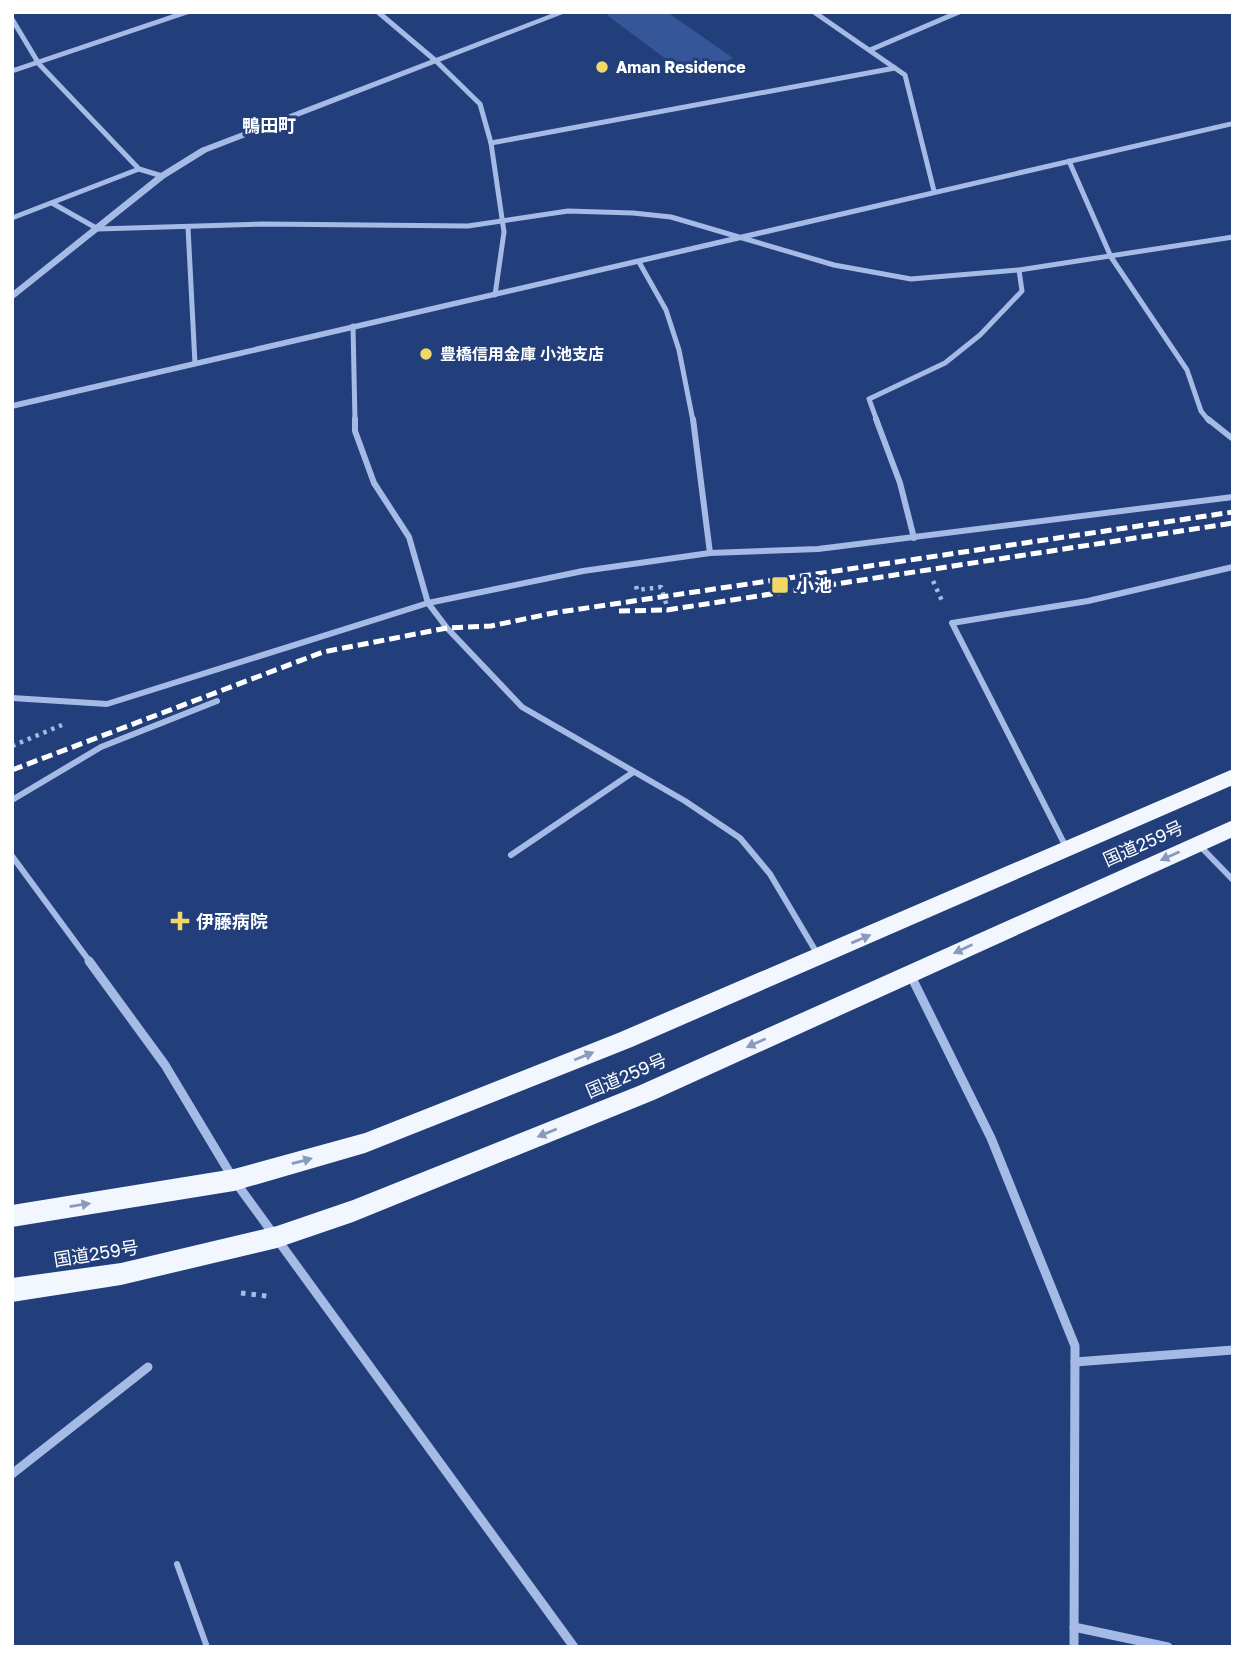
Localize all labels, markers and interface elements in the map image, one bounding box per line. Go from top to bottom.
place label: Aman Residence [616,57,746,77]
marker: Aman Residence [594,59,610,75]
district label: 鴨田町 [242,114,296,136]
place label: 豊橋信用金庫 小池支店 [440,344,604,364]
marker: 豊橋信用金庫 小池支店 [418,346,434,362]
place label: 小池 [796,574,832,596]
marker: 小池 [770,575,790,595]
street label: 国道259号 [1099,816,1187,870]
one-way arrow [1160,851,1181,862]
place label: 伊藤病院 [196,910,268,932]
marker: 伊藤病院 [170,911,190,931]
one-way arrow [851,933,872,944]
one-way arrow [953,943,973,955]
one-way arrow [746,1037,766,1049]
street label: 国道259号 [582,1048,670,1102]
one-way arrow [574,1051,595,1062]
one-way arrow [537,1127,557,1139]
one-way arrow [292,1155,313,1165]
one-way arrow [69,1199,91,1210]
street label: 国道259号 [52,1235,140,1271]

